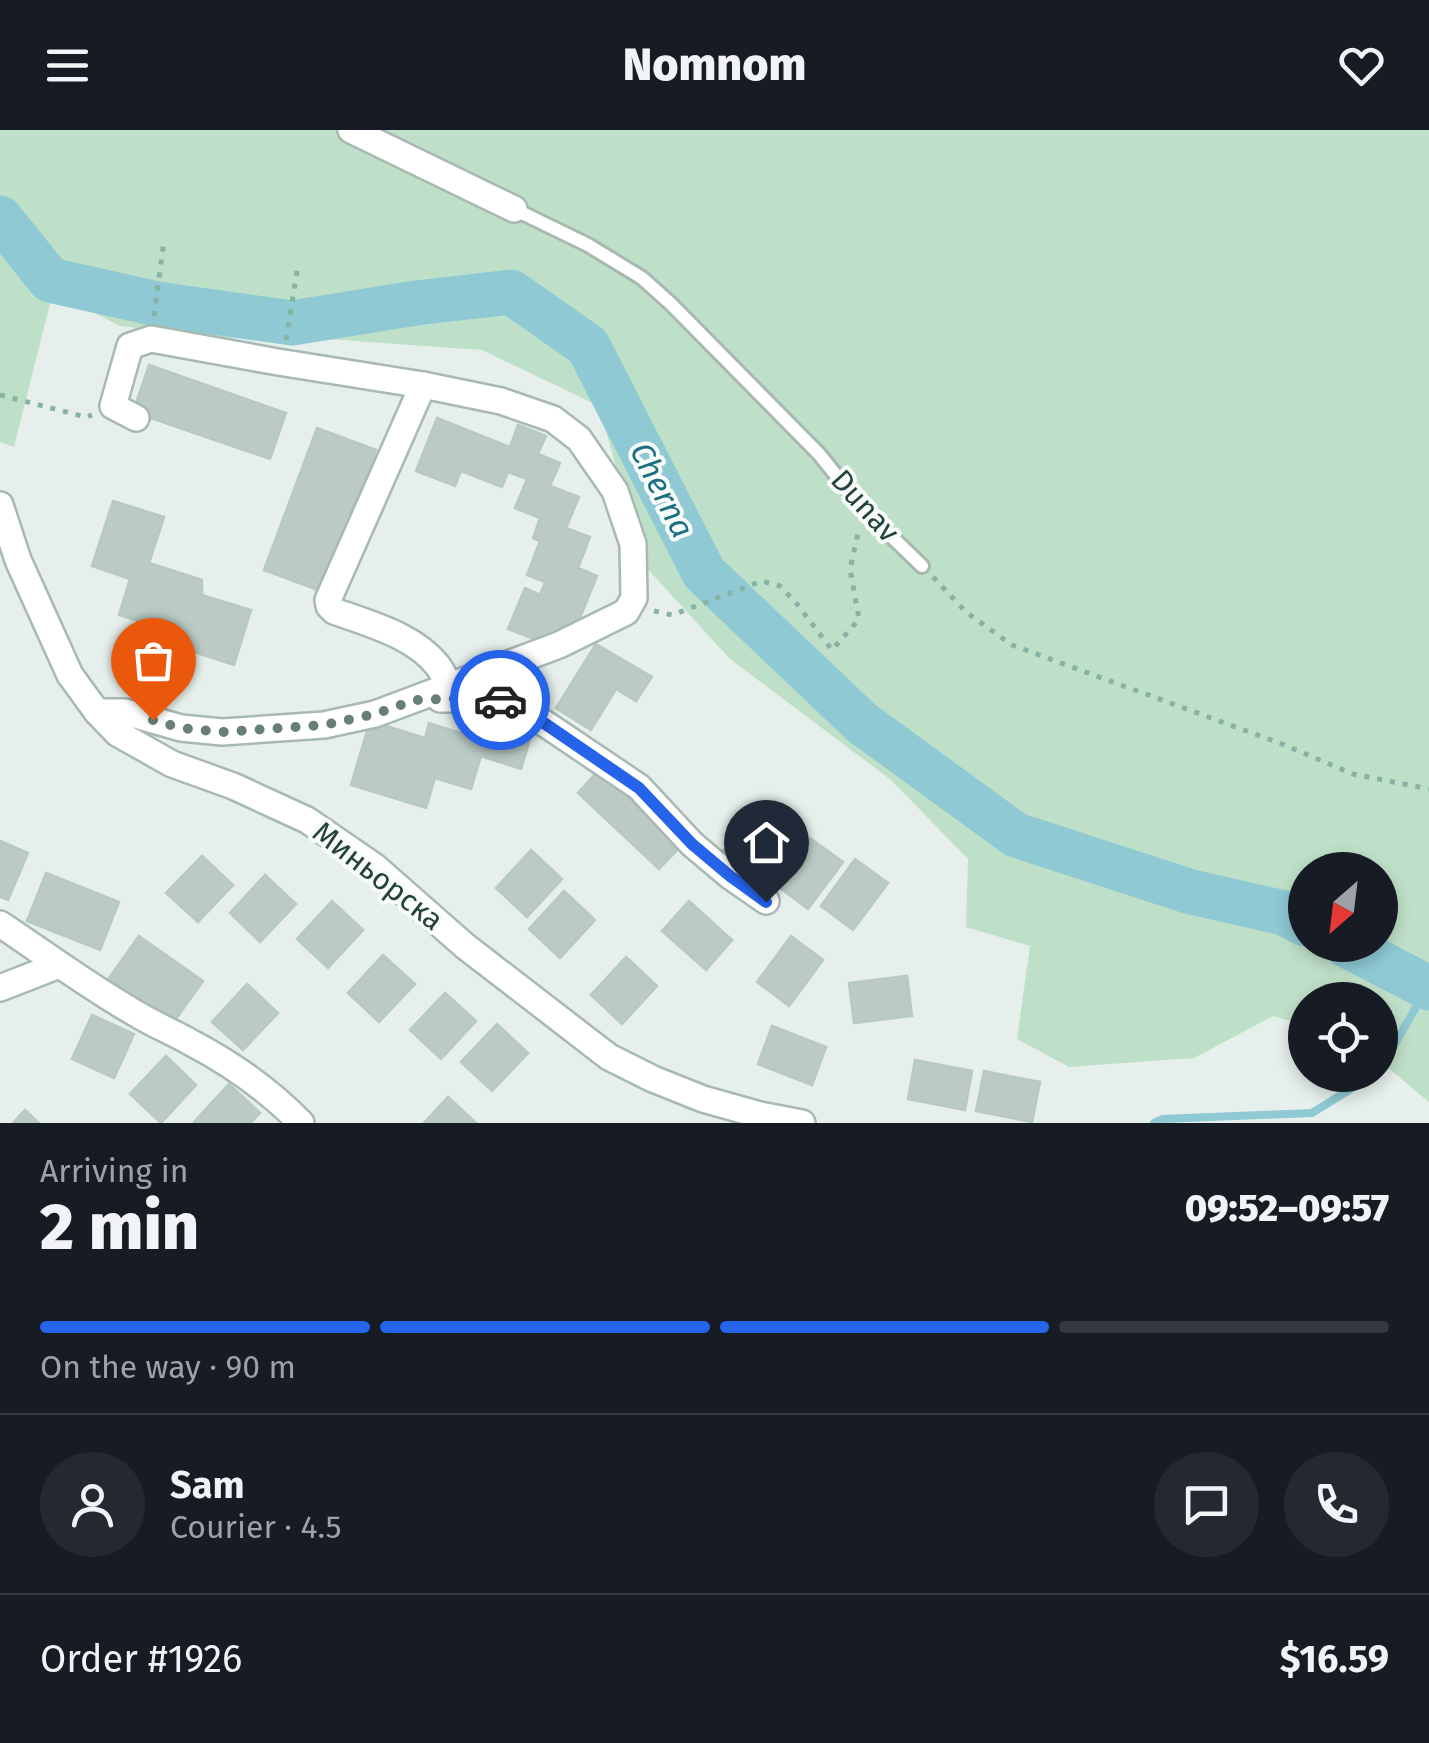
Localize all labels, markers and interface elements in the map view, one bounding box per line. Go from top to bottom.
icon: menu [40,38,95,93]
text: Nomnom [623,38,806,92]
icon: heart [1334,38,1389,93]
water label: Cherna [622,436,702,544]
street label: Dunav [823,462,907,550]
pin [111,618,196,721]
icon: bag [126,633,181,688]
courier [450,650,550,750]
icon: car [473,673,528,728]
pin [724,800,809,903]
street label: Миньорска [306,814,450,938]
icon: home [739,815,794,870]
north arrow [1288,852,1398,962]
map controls [1288,852,1398,1092]
button: locate [1288,982,1398,1092]
text: Arriving in [40,1152,188,1190]
text: 09:52–09:57 [1185,1185,1389,1231]
text: 2 min [40,1188,199,1266]
text: On the way · 90 m [40,1348,296,1386]
button: person [40,1452,145,1557]
button: chat [1154,1452,1259,1557]
button: phone [1284,1452,1389,1557]
text: Sam [170,1462,245,1508]
text: Courier · 4.5 [170,1508,341,1546]
text: Order #1926 [40,1636,242,1682]
text: $16.59 [1280,1636,1389,1682]

